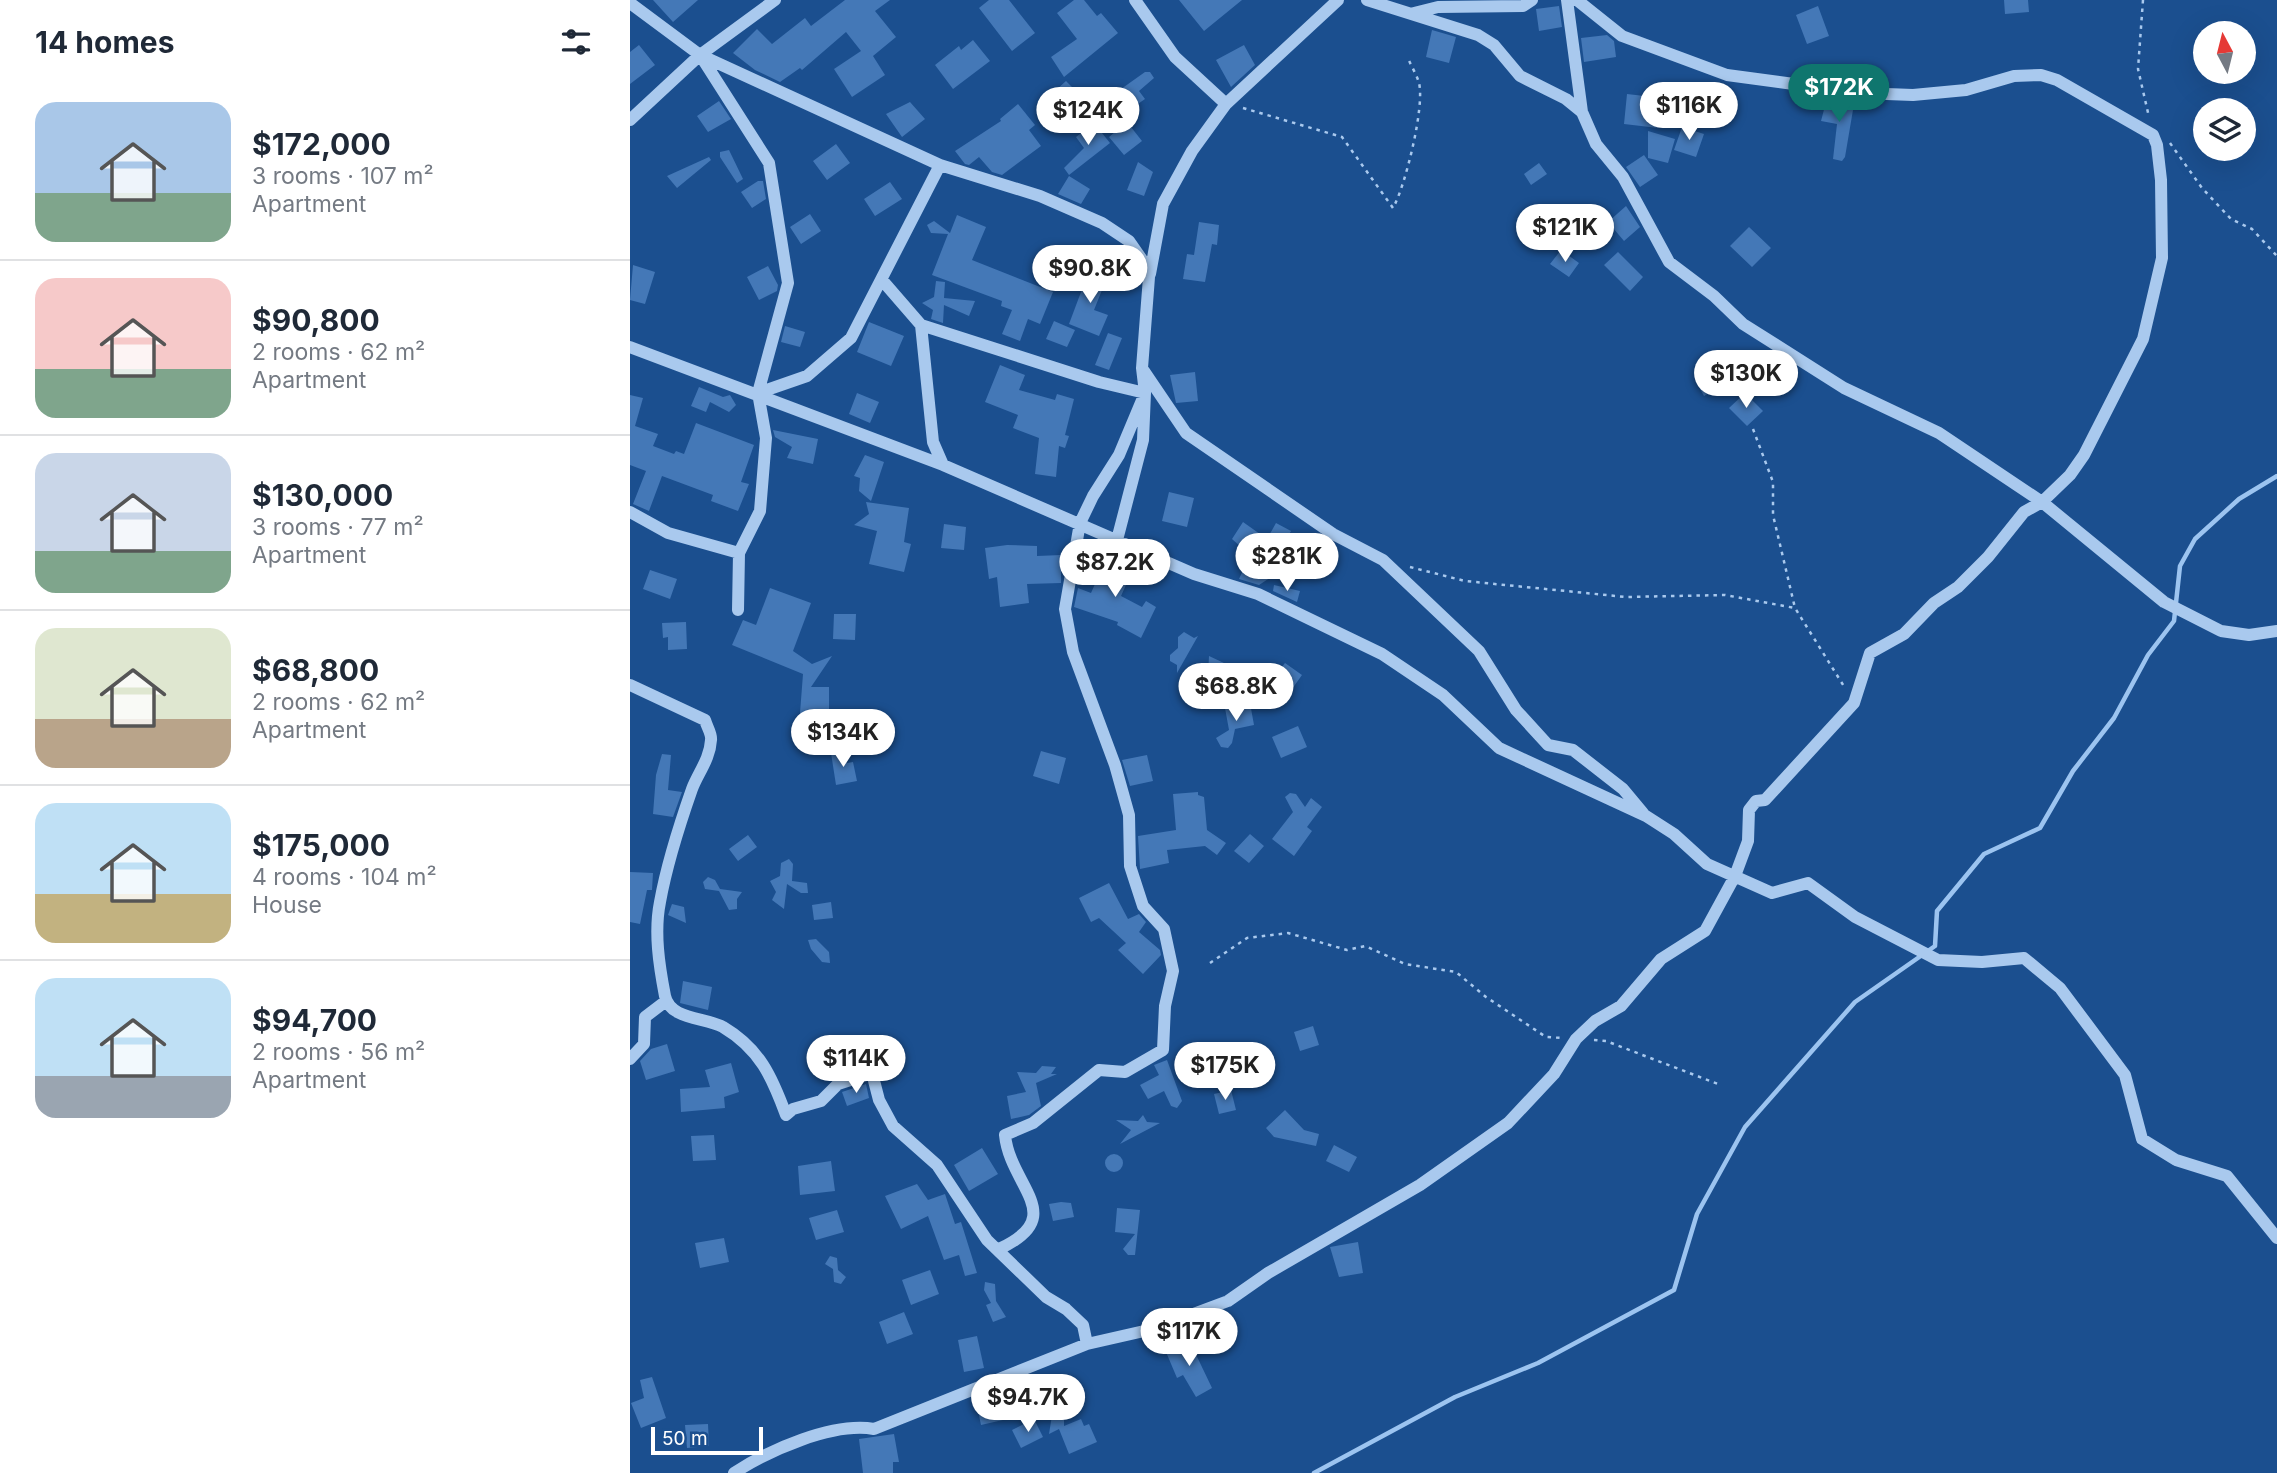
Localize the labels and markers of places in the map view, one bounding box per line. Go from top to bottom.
pin: $172K [1790,64,1888,124]
pin: $116K [1640,82,1738,142]
pin: $124K [1039,88,1137,147]
pin: $121K [1516,204,1614,264]
pin: $90.8K [1033,246,1147,305]
pin: $130K [1697,350,1795,410]
pin: $281K [1238,534,1336,593]
pin: $87.2K [1058,540,1172,599]
pin: $68.8K [1179,664,1293,723]
pin: $134K [794,710,892,769]
pin: $114K [807,1036,905,1095]
pin: $175K [1176,1042,1274,1102]
pin: $117K [1140,1308,1238,1368]
pin: $94.7K [971,1374,1085,1434]

